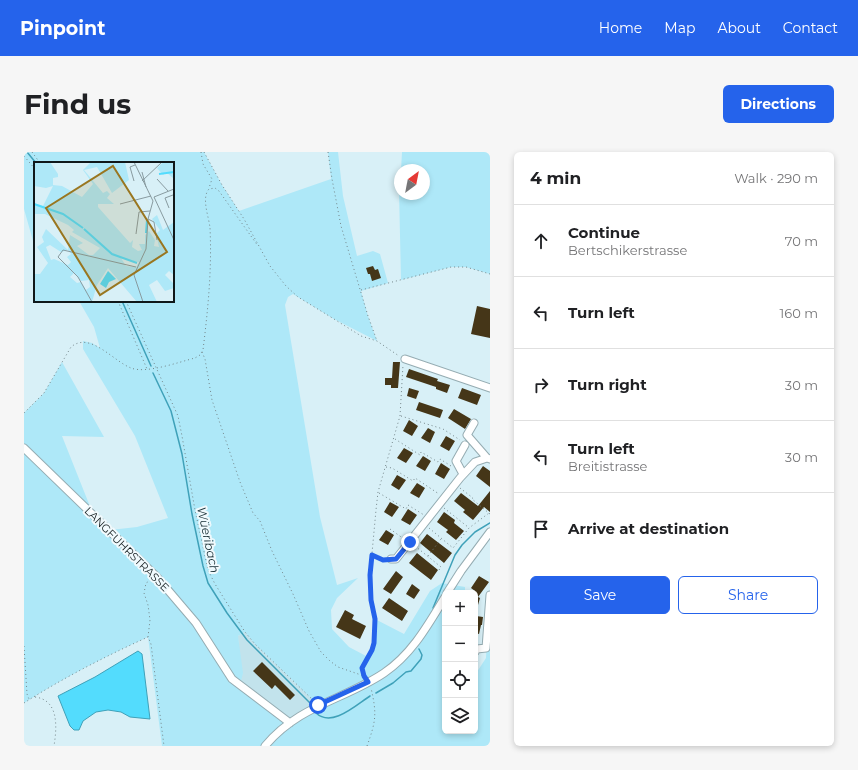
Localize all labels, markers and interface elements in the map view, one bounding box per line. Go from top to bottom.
text: Pinpoint [20,17,105,40]
text: Home [599,19,642,37]
text: Map [664,19,695,37]
text: About [717,19,761,37]
text: Contact [783,19,838,37]
button: Directions [723,85,834,123]
text: Find us [24,87,131,121]
inset map [34,162,174,302]
north arrow [394,164,430,200]
text: 4 min [530,168,581,188]
text: Walk · 290 m [734,170,818,186]
text: Continue [568,223,640,242]
icon: ahead [530,230,552,252]
text: 70 m [785,233,818,249]
text: Bertschikerstrasse [568,242,687,258]
icon: left [530,302,552,324]
text: Turn left [568,303,635,322]
text: 160 m [780,305,818,321]
icon: right [530,374,552,396]
text: Turn right [568,375,647,394]
text: 30 m [785,377,818,393]
text: Turn left [568,439,635,458]
icon: left [530,446,552,468]
text: 30 m [785,449,818,465]
text: Breitistrasse [568,458,647,474]
street label: LANGFUHRSTRASSE [82,504,172,594]
water label: Wüeribach [194,506,223,574]
icon: arrive [530,518,552,540]
text: Arrive at destination [568,519,729,538]
route end [401,533,419,551]
button: Save [530,576,670,614]
button: Share [678,576,818,614]
map controls [442,590,478,734]
button: + [442,590,478,626]
button: − [442,626,478,662]
button: locate [442,662,478,698]
route start [309,696,327,714]
button: layers [442,698,478,734]

